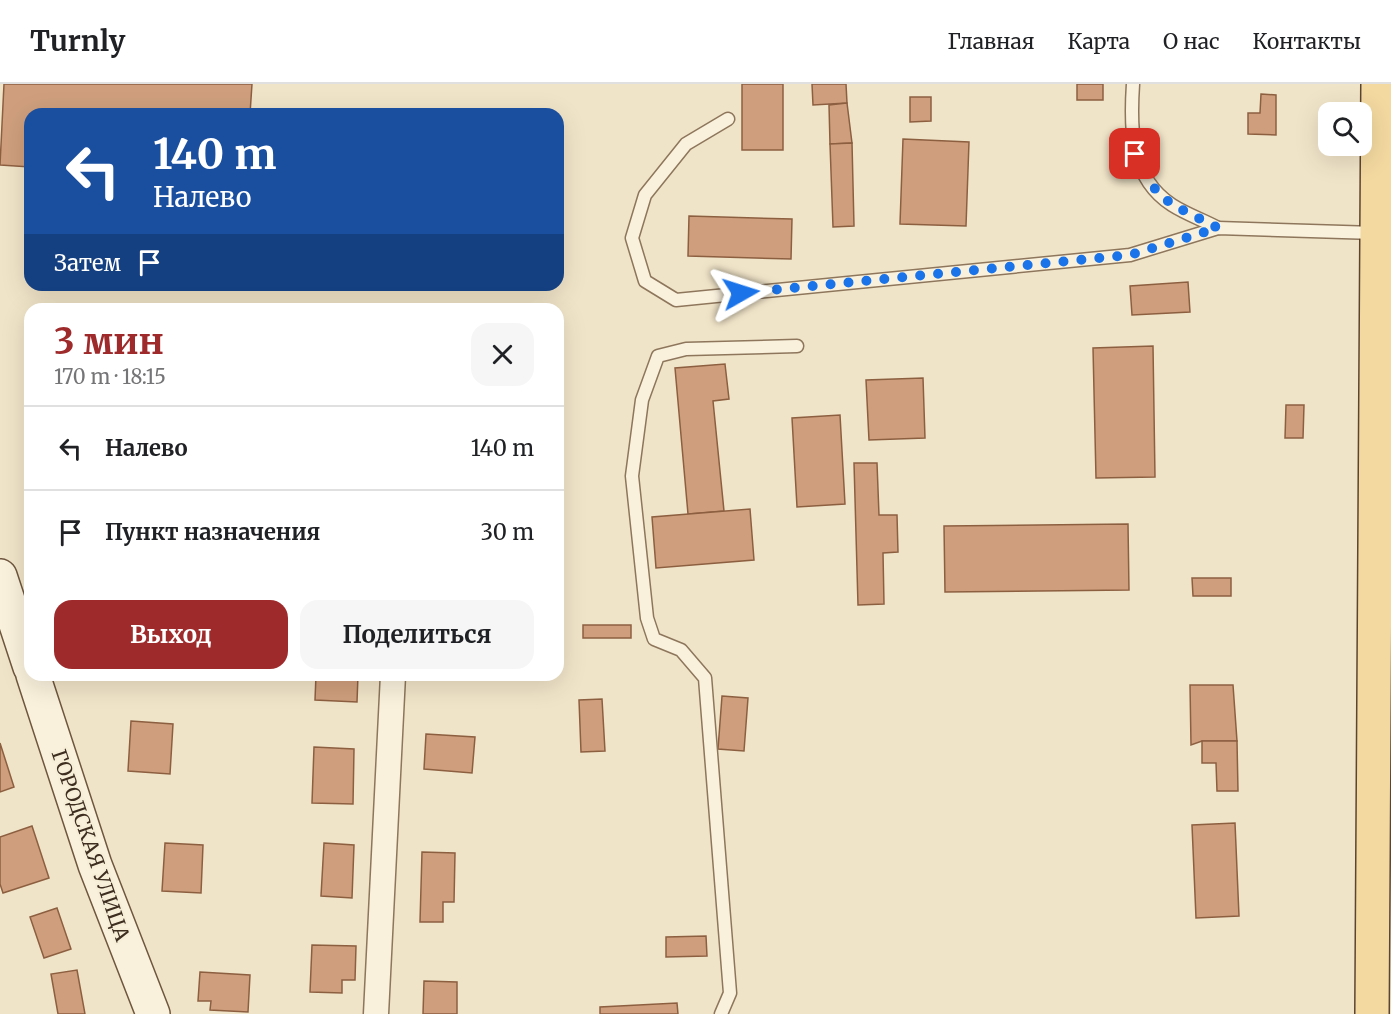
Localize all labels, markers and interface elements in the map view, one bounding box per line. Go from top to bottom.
text: Turnly [30,23,125,59]
text: Главная [948,28,1035,55]
text: Карта [1068,28,1130,55]
text: О нас [1163,28,1220,55]
text: Контакты [1253,28,1361,55]
map controls [1318,102,1372,156]
button: search [1318,102,1372,156]
text: 140 m [153,128,276,180]
pin [1109,128,1160,179]
icon: left [54,132,132,210]
icon: arrive [1118,137,1151,170]
text: Налево [153,180,251,214]
icon: arrive [133,246,166,279]
text: Затем [54,249,121,277]
position arrow [709,261,773,325]
text: 3 мин [54,319,164,364]
button: close [471,323,534,386]
text: 170 m · 18:15 [54,364,166,389]
icon: left [54,432,87,465]
text: Налево [105,434,188,462]
text: 140 m [471,434,534,462]
icon: arrive [54,516,87,549]
text: Пункт назначения [105,518,320,546]
text: 30 m [480,518,534,546]
button: Выход [54,600,288,669]
button: Поделиться [300,600,534,669]
street label: ГОРОДСКАЯ УЛИЦА [46,746,136,945]

